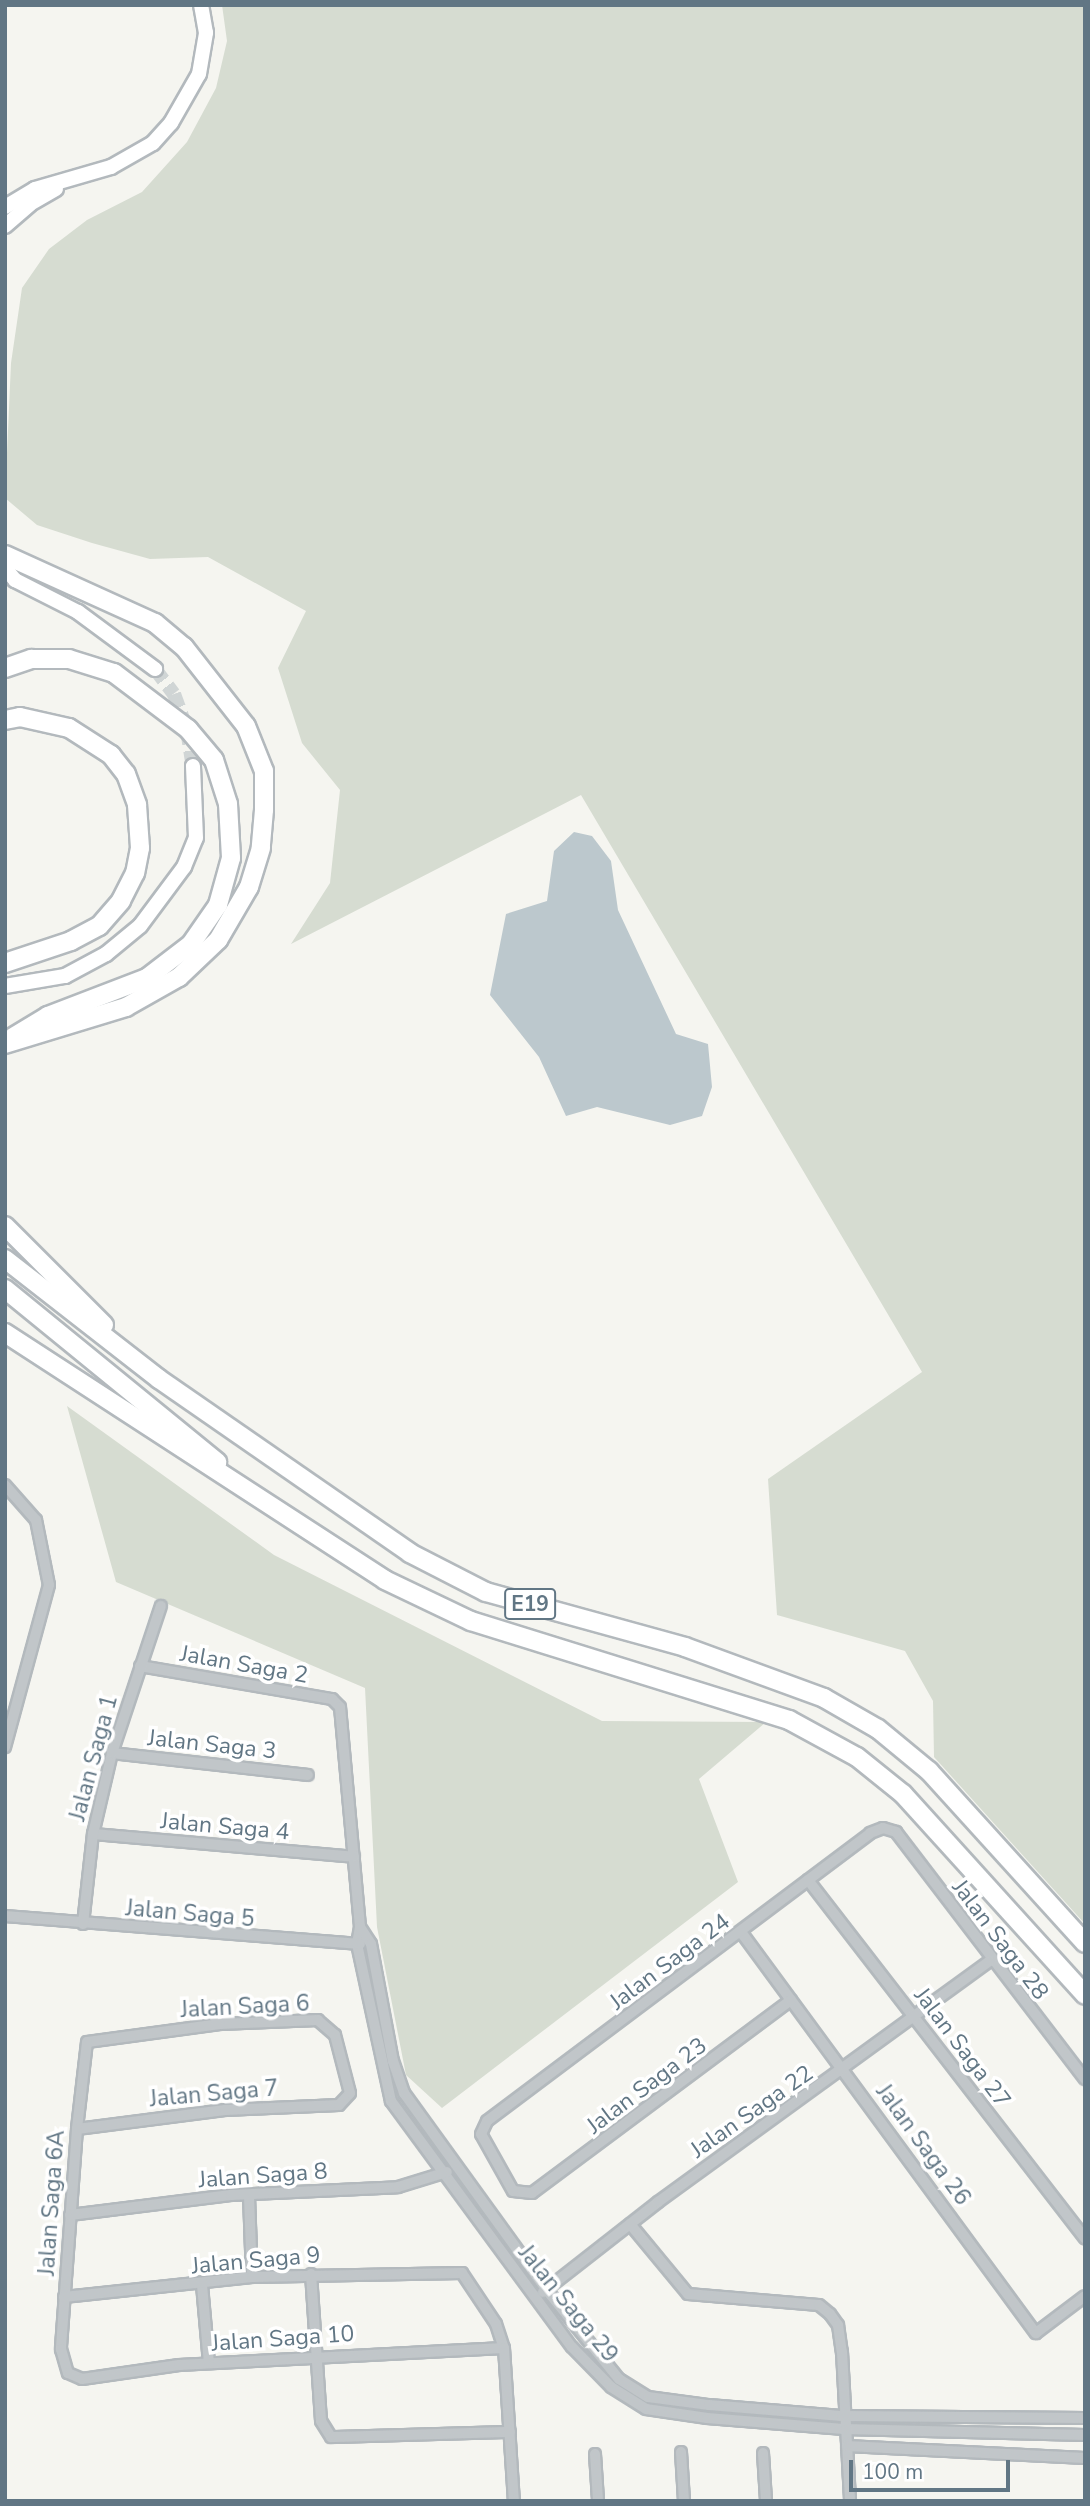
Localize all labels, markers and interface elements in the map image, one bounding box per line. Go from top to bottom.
road number: E19 [504,1586,556,1622]
street label: Jalan Saga 2 [178,1640,310,1690]
street label: Jalan Saga 1 [64,1692,124,1824]
street label: Jalan Saga 3 [146,1725,278,1765]
street label: Jalan Saga 4 [159,1808,291,1846]
street label: Jalan Saga 28 [946,1875,1054,2005]
street label: Jalan Saga 5 [124,1895,256,1933]
street label: Jalan Saga 24 [605,1908,735,2016]
street label: Jalan Saga 27 [908,1983,1016,2113]
street label: Jalan Saga 6 [180,1990,310,2024]
street label: Jalan Saga 23 [582,2032,712,2140]
street label: Jalan Saga 22 [685,2060,819,2164]
street label: Jalan Saga 7 [148,2075,280,2113]
street label: Jalan Saga 26 [870,2079,976,2211]
street label: Jalan Saga 6A [33,2129,71,2277]
street label: Jalan Saga 8 [198,2158,328,2194]
street label: Jalan Saga 29 [512,2240,624,2368]
street label: Jalan Saga 9 [190,2242,322,2280]
street label: Jalan Saga 10 [211,2320,355,2358]
scale bar [852,2446,1013,2490]
text: 100 m [862,2458,923,2486]

